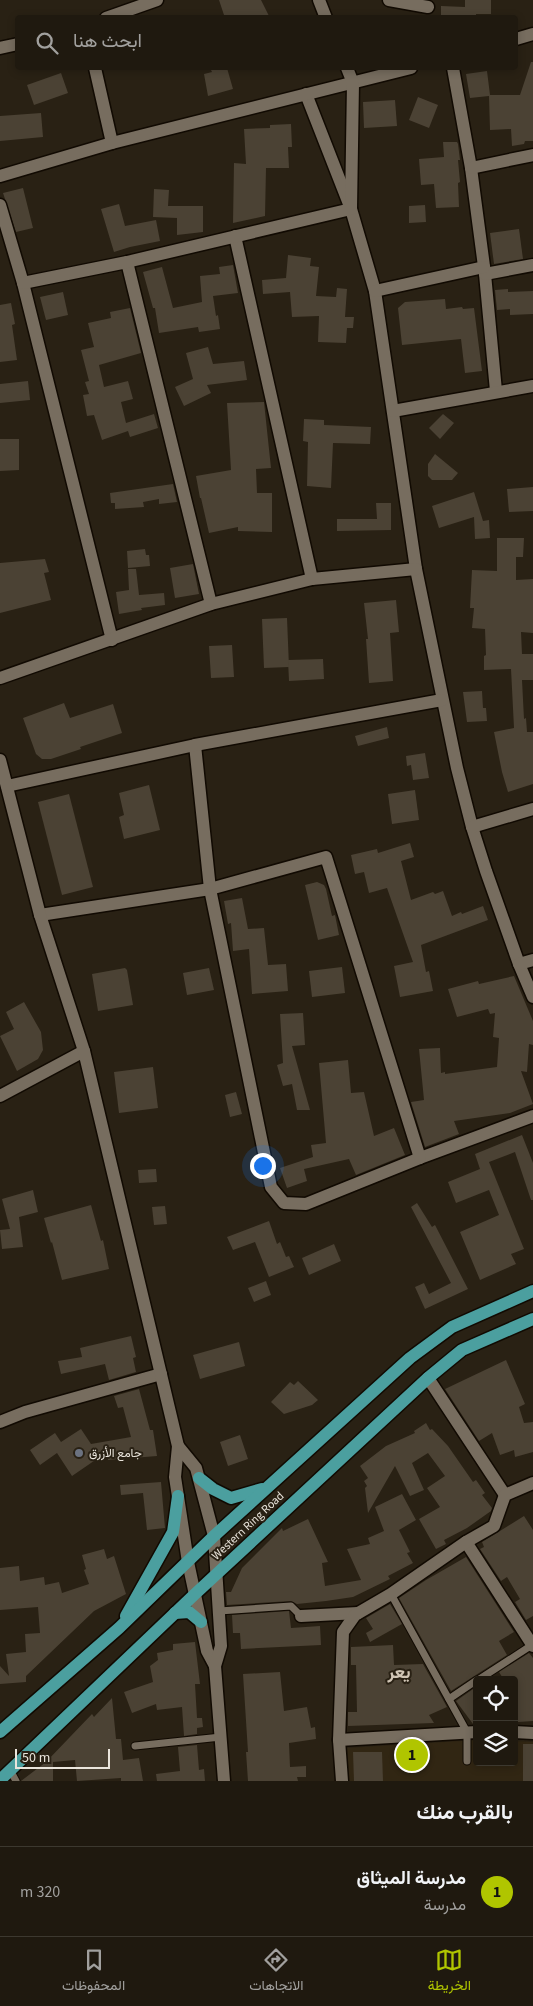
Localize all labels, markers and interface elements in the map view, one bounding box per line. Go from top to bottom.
search box [15,15,518,70]
text: ابحث هنا [73,28,142,55]
icon: search [33,29,61,57]
your location [250,1153,276,1179]
place label: جامع الأزرق [89,1445,142,1462]
marker: جامع الأزرق [73,1447,85,1459]
street label: Western Ring Road [208,1488,288,1564]
district label: يعر [386,1660,411,1685]
map controls [473,1676,518,1766]
button: locate [473,1676,518,1721]
button: layers [473,1721,518,1766]
pin: 1 [396,1736,428,1774]
scale bar [15,1746,110,1769]
text: 50 m [22,1748,50,1768]
text: بالقرب منك [417,1797,513,1827]
text: مدرسة الميثاق [356,1865,466,1892]
text: 320 m [20,1881,60,1903]
text: 1 [493,1881,501,1903]
text: مدرسة [424,1894,466,1916]
tab: المحفوظات [62,1946,125,1998]
tab: الاتجاهات [249,1946,304,1998]
tab: الخريطة [428,1946,471,1998]

